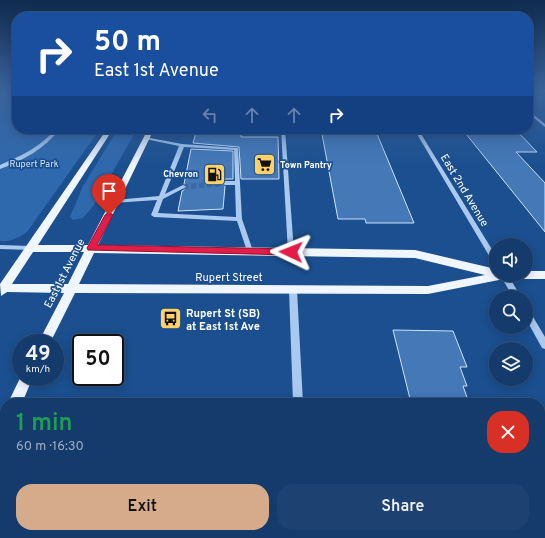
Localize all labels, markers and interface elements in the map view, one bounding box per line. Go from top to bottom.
text: 50 m [94,25,161,61]
icon: right [28,28,80,80]
text: East 1st Avenue [94,60,219,83]
icon: left [199,104,221,126]
icon: ahead [241,104,263,126]
icon: ahead [283,104,305,126]
icon: right [325,104,347,126]
supermarket icon: Town Pantry [252,152,278,178]
street label: East 2nd Avenue [437,152,491,229]
park label: Rupert Park [10,159,59,170]
place label: Town Pantry [280,160,332,171]
fuel station icon: Chevron [201,161,227,187]
place label: Chevron [163,169,198,180]
pin [92,174,126,215]
icon: arrive [98,180,120,202]
position arrow [270,231,312,273]
street label: East 1st Avenue [41,236,88,311]
map controls [489,238,533,386]
button: sound [489,238,533,282]
street label: Rupert Street [195,271,263,285]
button: search [489,290,533,334]
bus stop icon: Rupert St (SB) at East 1st Ave [158,306,184,332]
place label: Rupert St (SB) at East 1st Ave [186,307,260,334]
speed limit sign: 50 [72,334,124,386]
text: 49 [25,342,51,368]
button: layers [489,342,533,386]
text: km/h [26,363,50,376]
text: 1 min [16,409,73,439]
button: close [487,411,529,453]
text: 60 m · 16:30 [16,439,84,455]
button: Exit [16,484,269,530]
button: Share [277,484,529,530]

